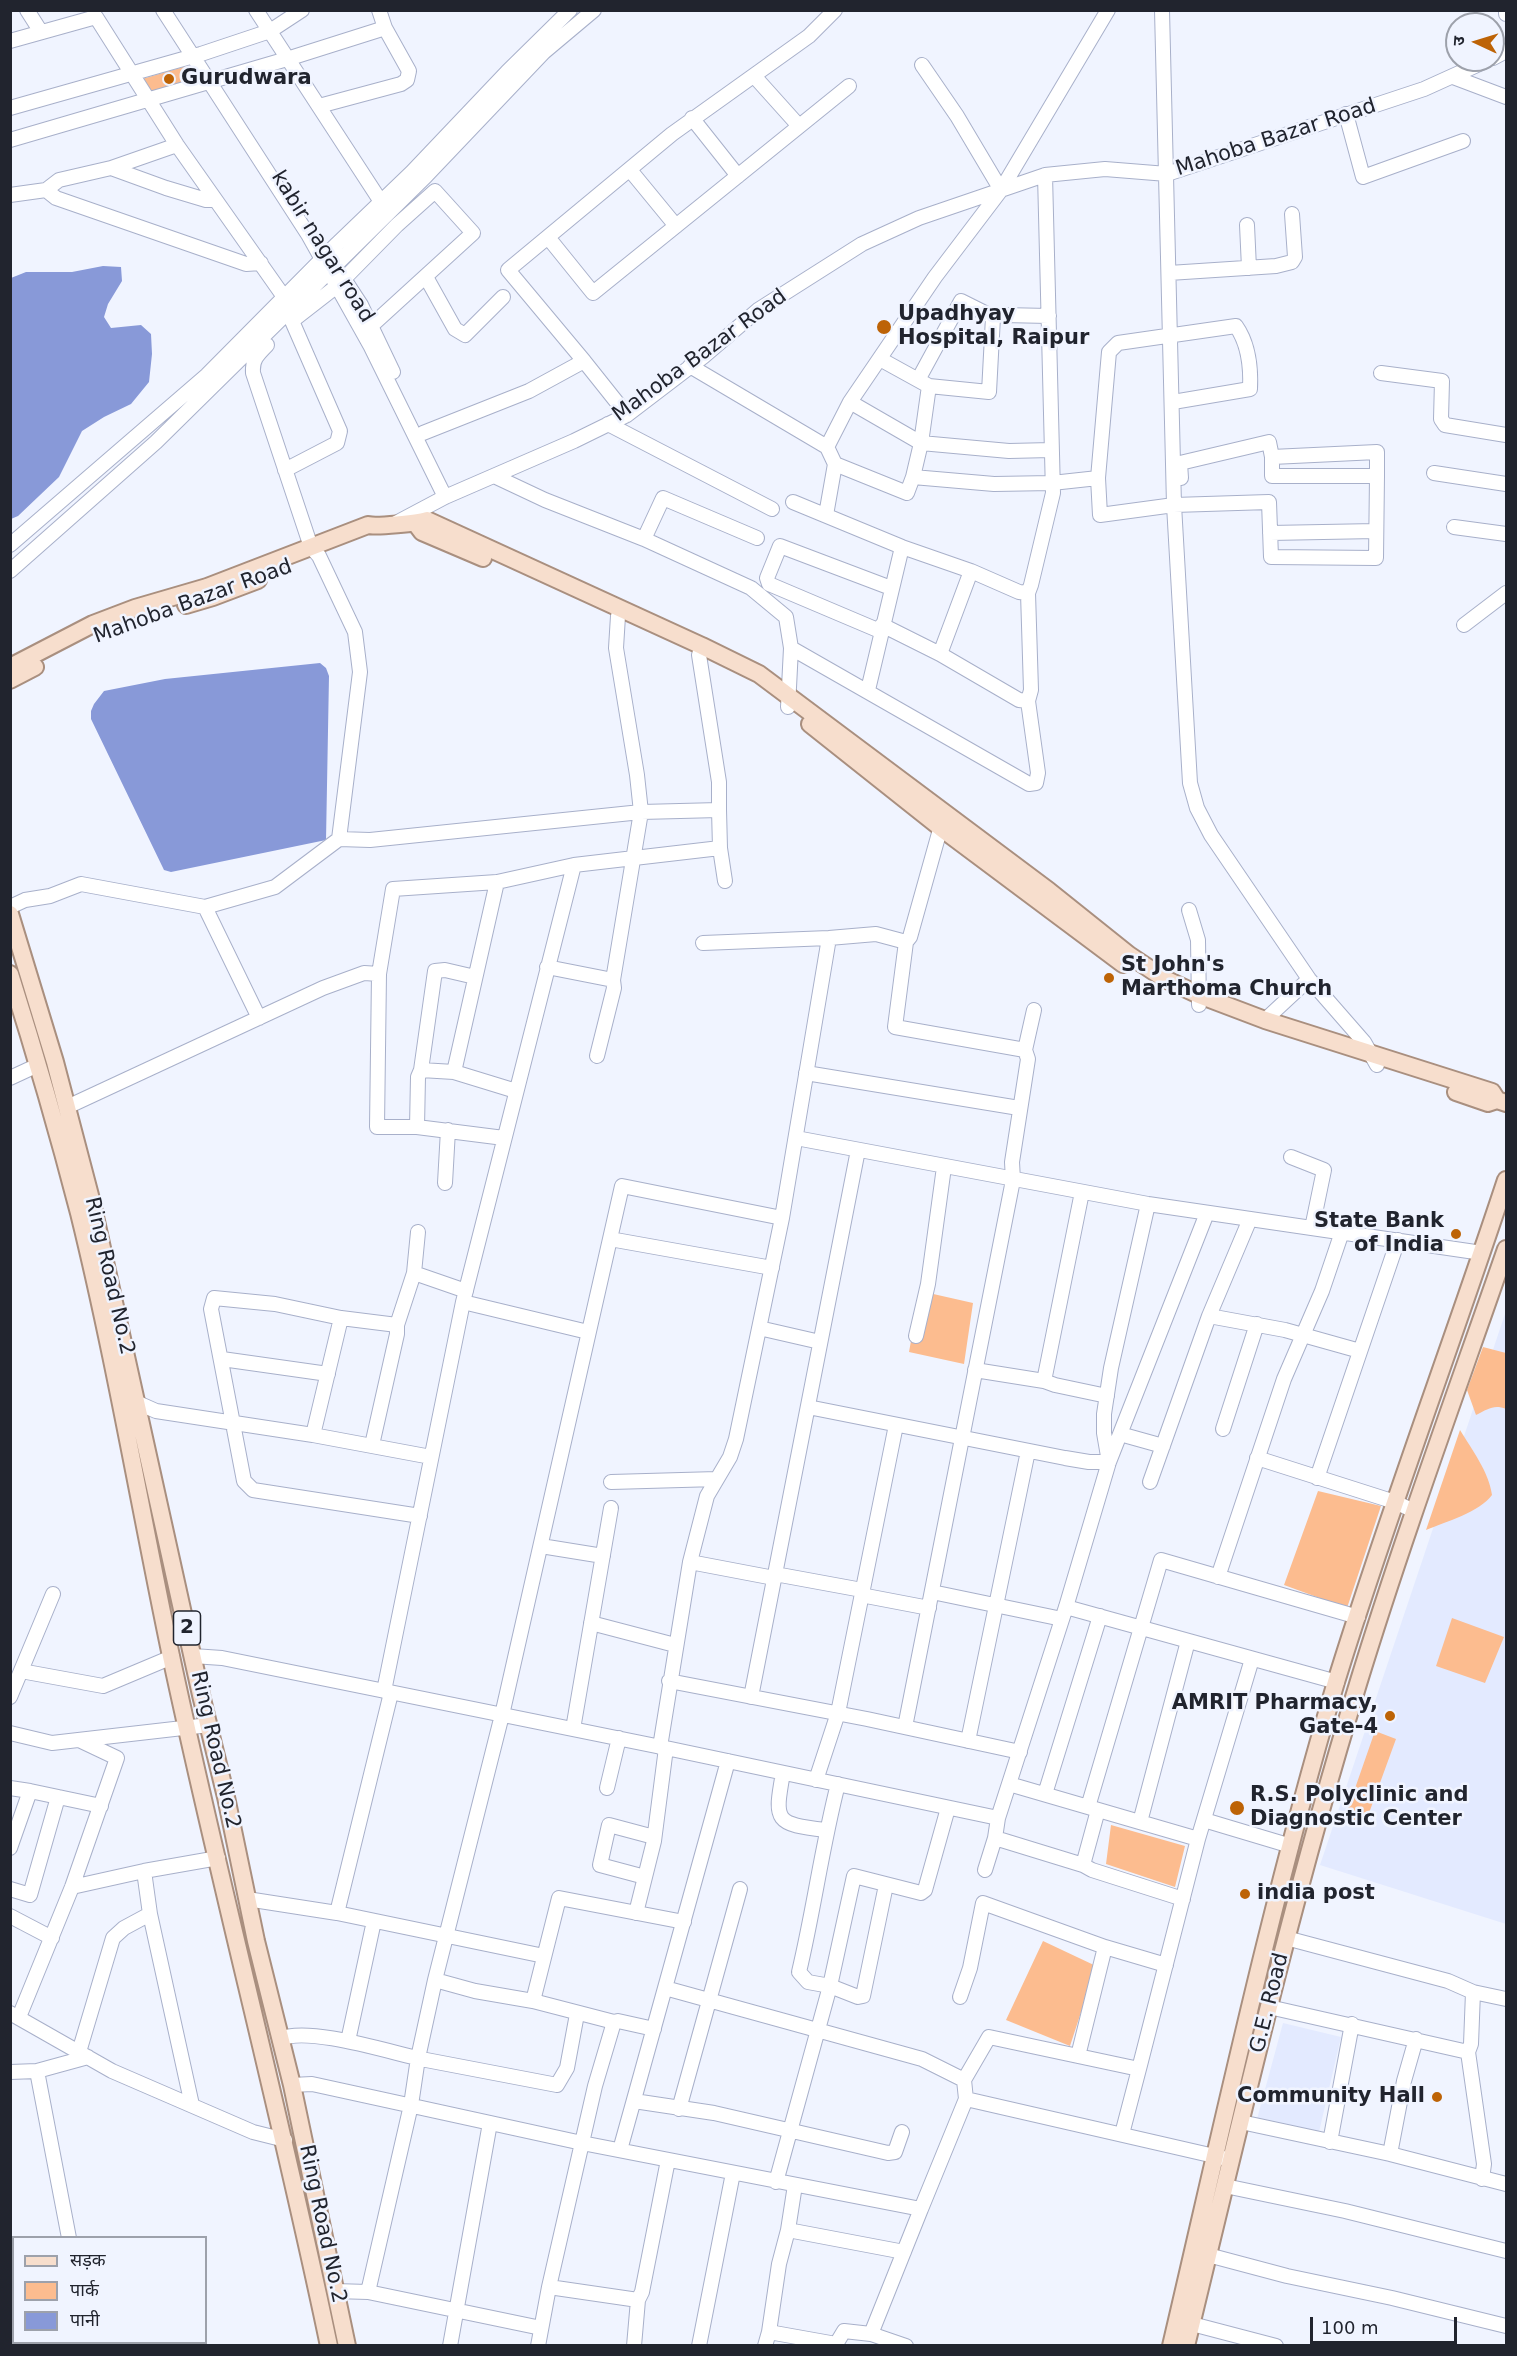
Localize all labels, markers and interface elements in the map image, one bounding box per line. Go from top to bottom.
north arrow [1445,12,1505,72]
text: उ [1449,36,1468,46]
place label: Gurudwara [181,66,312,92]
marker: Gurudwara [162,72,176,86]
street label: Mahoba Bazar Road [1173,94,1379,182]
street label: kabir nagar road [265,167,379,327]
street label: Mahoba Bazar Road [608,284,792,428]
place label: Upadhyay Hospital, Raipur [898,302,1089,352]
marker: Upadhyay Hospital, Raipur [875,318,893,336]
street label: Mahoba Bazar Road [90,554,296,650]
place label: St John's Marthoma Church [1121,953,1332,1003]
marker: St John's Marthoma Church [1102,971,1116,985]
street label: Ring Road No.2 [79,1195,139,1357]
place label: State Bank of India [1314,1209,1444,1259]
marker: State Bank of India [1449,1227,1463,1241]
road number: 2 [174,1611,201,1645]
street label: Ring Road No.2 [185,1669,245,1831]
place label: AMRIT Pharmacy, Gate-4 [1172,1691,1378,1741]
marker: AMRIT Pharmacy, Gate-4 [1383,1709,1397,1723]
place label: R.S. Polyclinic and Diagnostic Center [1250,1783,1469,1833]
marker: R.S. Polyclinic and Diagnostic Center [1228,1799,1246,1817]
place label: india post [1257,1881,1375,1907]
marker: india post [1238,1887,1252,1901]
street label: G.E. Road [1245,1950,1295,2056]
place label: Community Hall [1237,2084,1425,2110]
marker: Community Hall [1430,2090,1444,2104]
street label: Ring Road No.2 [293,2142,351,2306]
legend [12,2236,207,2344]
text: सड़क [70,2249,106,2270]
text: पार्क [70,2279,99,2300]
scale bar [1313,2305,1460,2343]
text: पानी [70,2309,100,2330]
text: 100 m [1321,2317,1379,2338]

